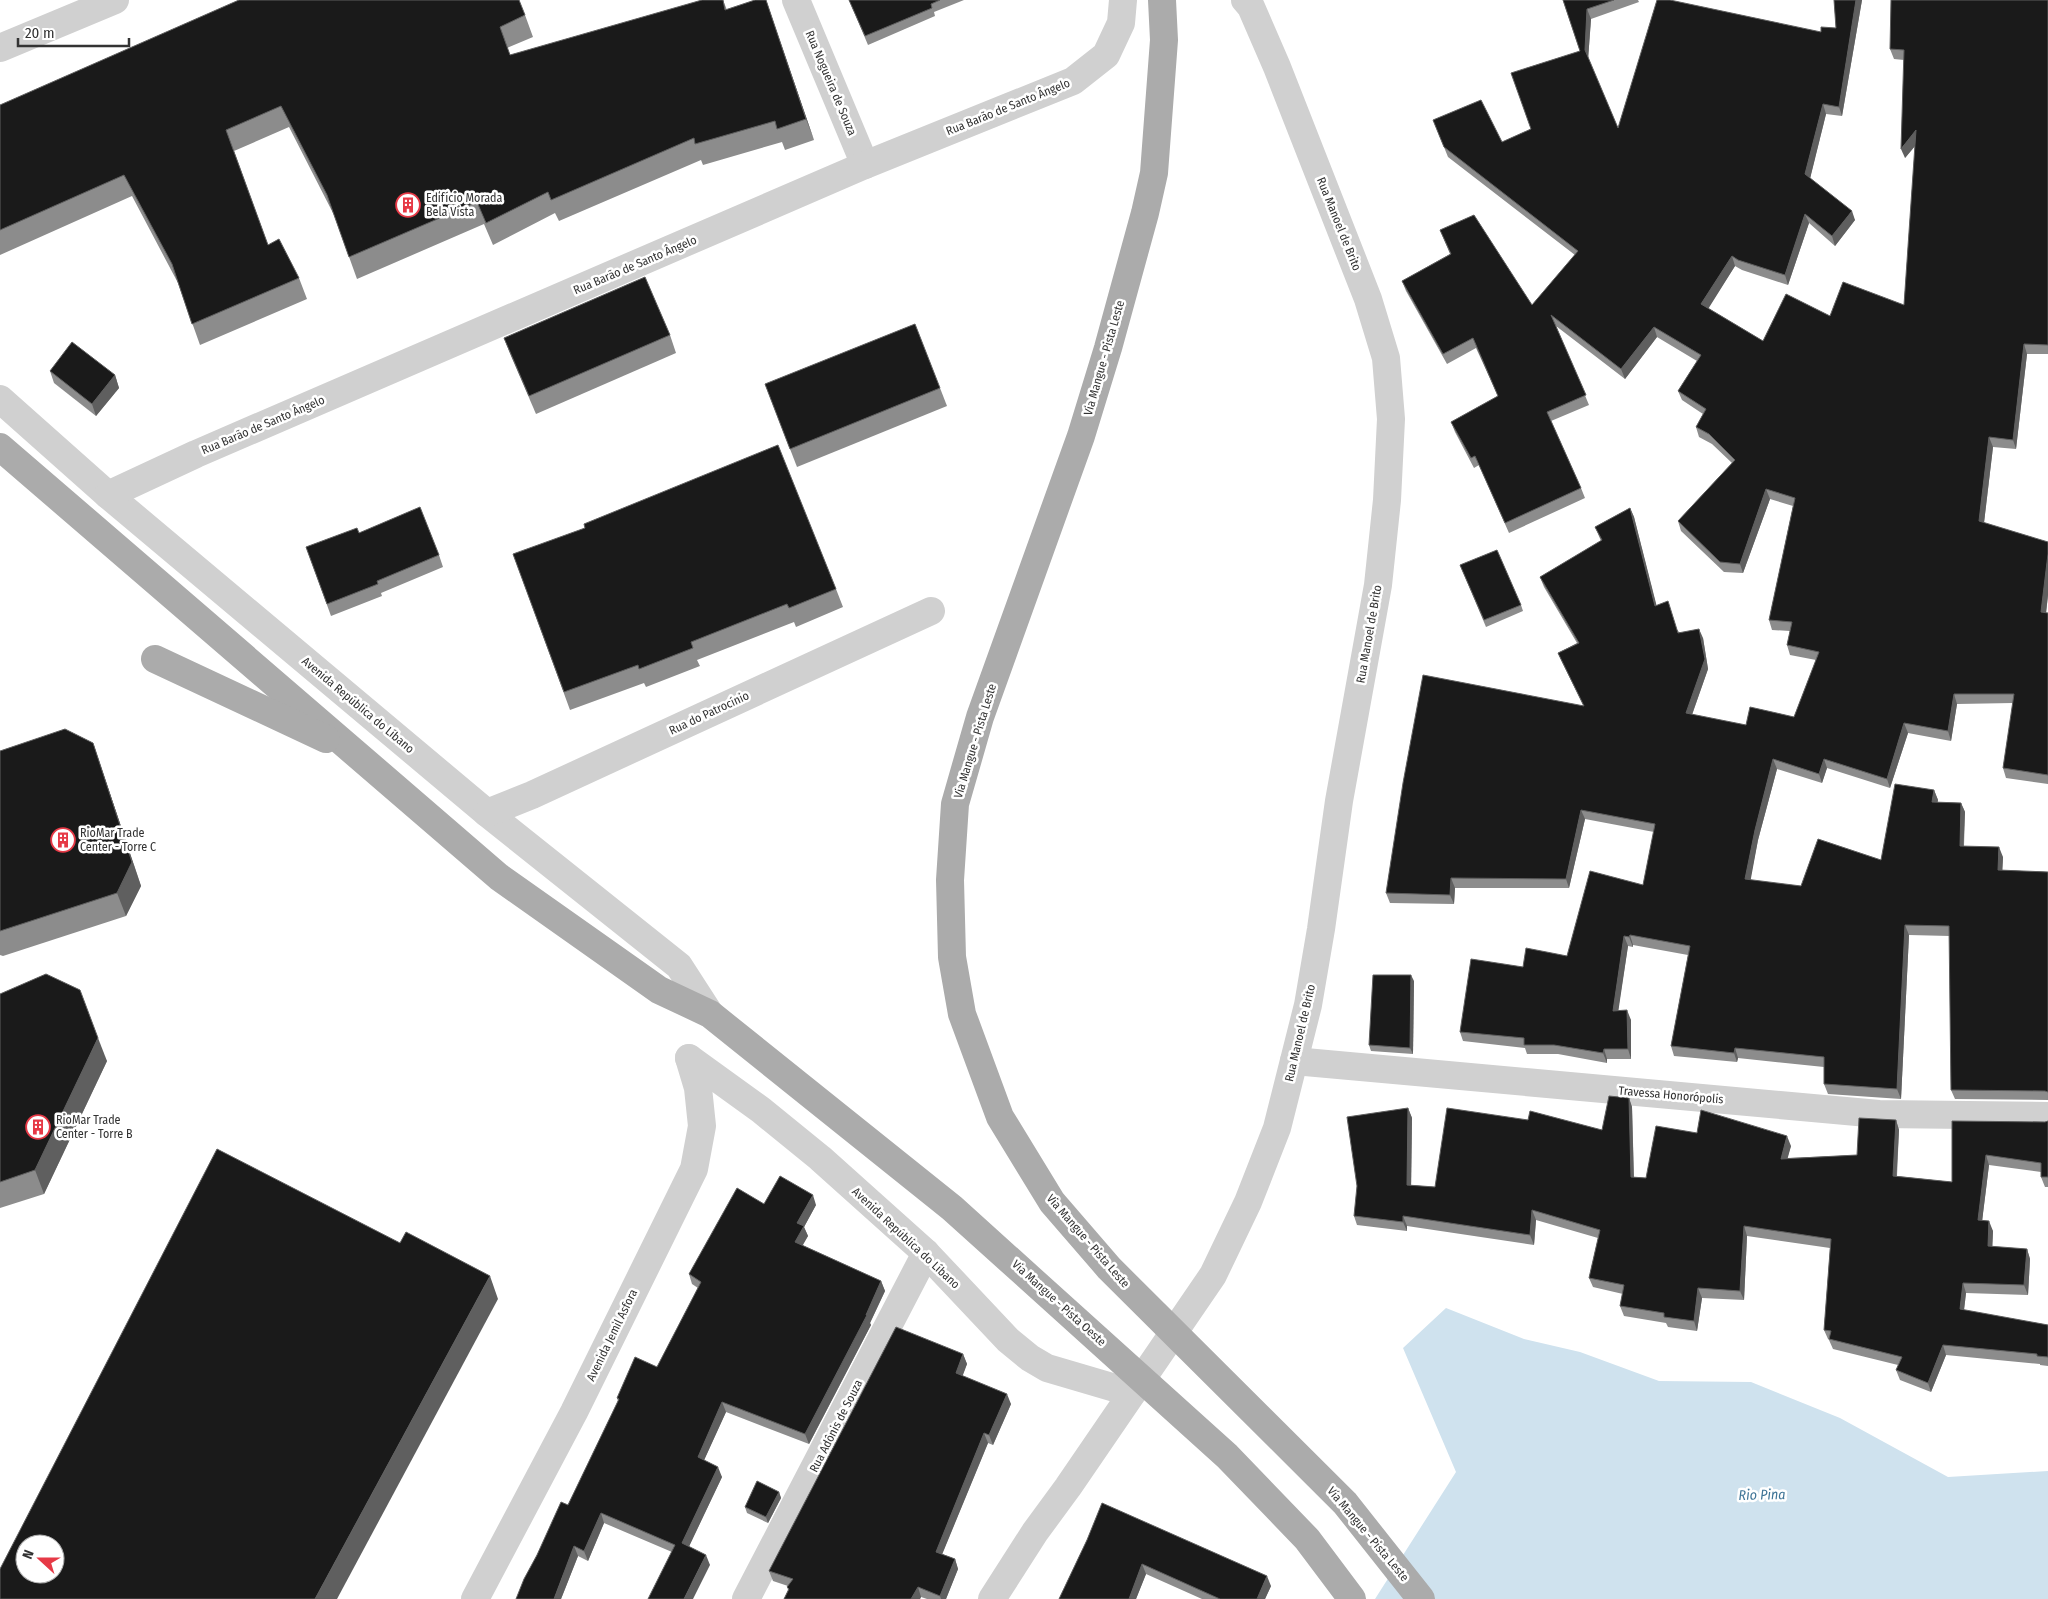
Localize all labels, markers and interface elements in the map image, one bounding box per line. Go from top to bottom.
scale bar [18,15,129,47]
text: 20 m [25,24,55,42]
street label: Rua Nogueira de Souza [803,28,859,138]
street label: Rua Barão de Santo Ângelo [944,75,1072,138]
street label: Rua Manoel de Brito [1314,175,1364,273]
place label: Edifício Morada Bela Vista [426,191,503,219]
building icon: Edifício Morada Bela Vista [395,192,421,218]
street label: Rua Barão de Santo Ângelo [571,232,699,297]
street label: Via Mangue - Pista Leste [1081,299,1127,417]
street label: Rua Barão de Santo Ângelo [199,392,327,457]
street label: Rua Manoel de Brito [1353,584,1385,684]
street label: Avenida República do Líbano [299,654,417,756]
street label: Via Mangue - Pista Leste [951,682,999,800]
street label: Rua do Patrocínio [667,688,751,738]
place label: RioMar Trade Center - Torre C [80,826,156,854]
building icon: RioMar Trade Center - Torre C [50,827,76,853]
street label: Rua Manoel de Brito [1282,983,1318,1083]
street label: Travessa Honorópolis [1618,1083,1724,1107]
place label: RioMar Trade Center - Torre B [56,1113,133,1141]
building icon: RioMar Trade Center - Torre B [25,1114,51,1140]
street label: Avenida República do Líbano [849,1184,963,1292]
street label: Via Mangue - Pista Leste [1044,1191,1132,1291]
street label: Via Mangue - Pista Oeste [1009,1257,1109,1349]
street label: Avenida Jemil Asfora [584,1287,640,1383]
street label: Rua Adônis de Souza [807,1377,865,1475]
street label: Via Mangue - Pista Leste [1324,1484,1412,1584]
water label: Rio Pina [1738,1486,1786,1504]
north arrow [15,1534,65,1584]
text: N [19,1548,38,1561]

